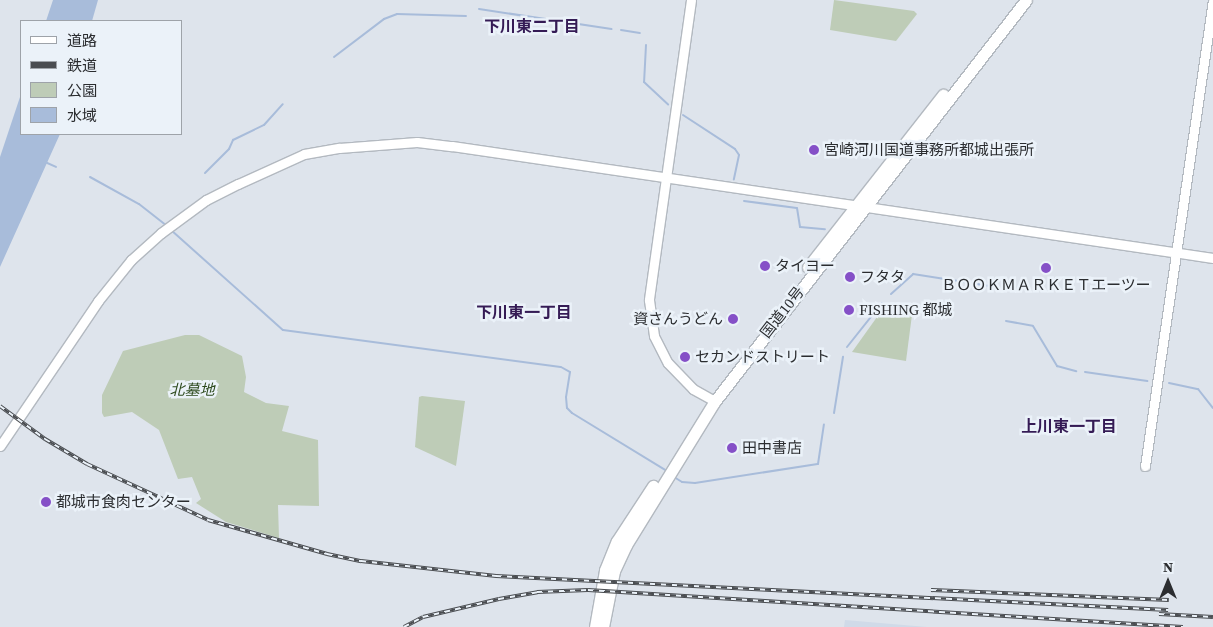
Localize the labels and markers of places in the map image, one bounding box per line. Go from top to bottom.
place label: 宮崎河川国道事務所都城出張所 [824,141,1034,159]
marker: 宮崎河川国道事務所都城出張所 [808,144,820,156]
place label: タイヨー [775,257,835,275]
marker: タイヨー [759,260,771,272]
marker: ＢＯＯＫＭＡＲＫＥＴエーツー [1040,262,1052,274]
place label: フタタ [860,268,905,286]
marker: フタタ [844,271,856,283]
place label: ＢＯＯＫＭＡＲＫＥＴエーツー [941,276,1151,294]
place label: FISHING 都城 [859,301,952,319]
marker: FISHING 都城 [843,304,855,316]
place label: 資さんうどん [633,310,723,328]
marker: 資さんうどん [727,313,739,325]
place label: セカンドストリート [695,348,830,366]
marker: セカンドストリート [679,351,691,363]
place label: 田中書店 [742,439,802,457]
marker: 田中書店 [726,442,738,454]
place label: 都城市食肉センター [56,493,191,511]
marker: 都城市食肉センター [40,496,52,508]

